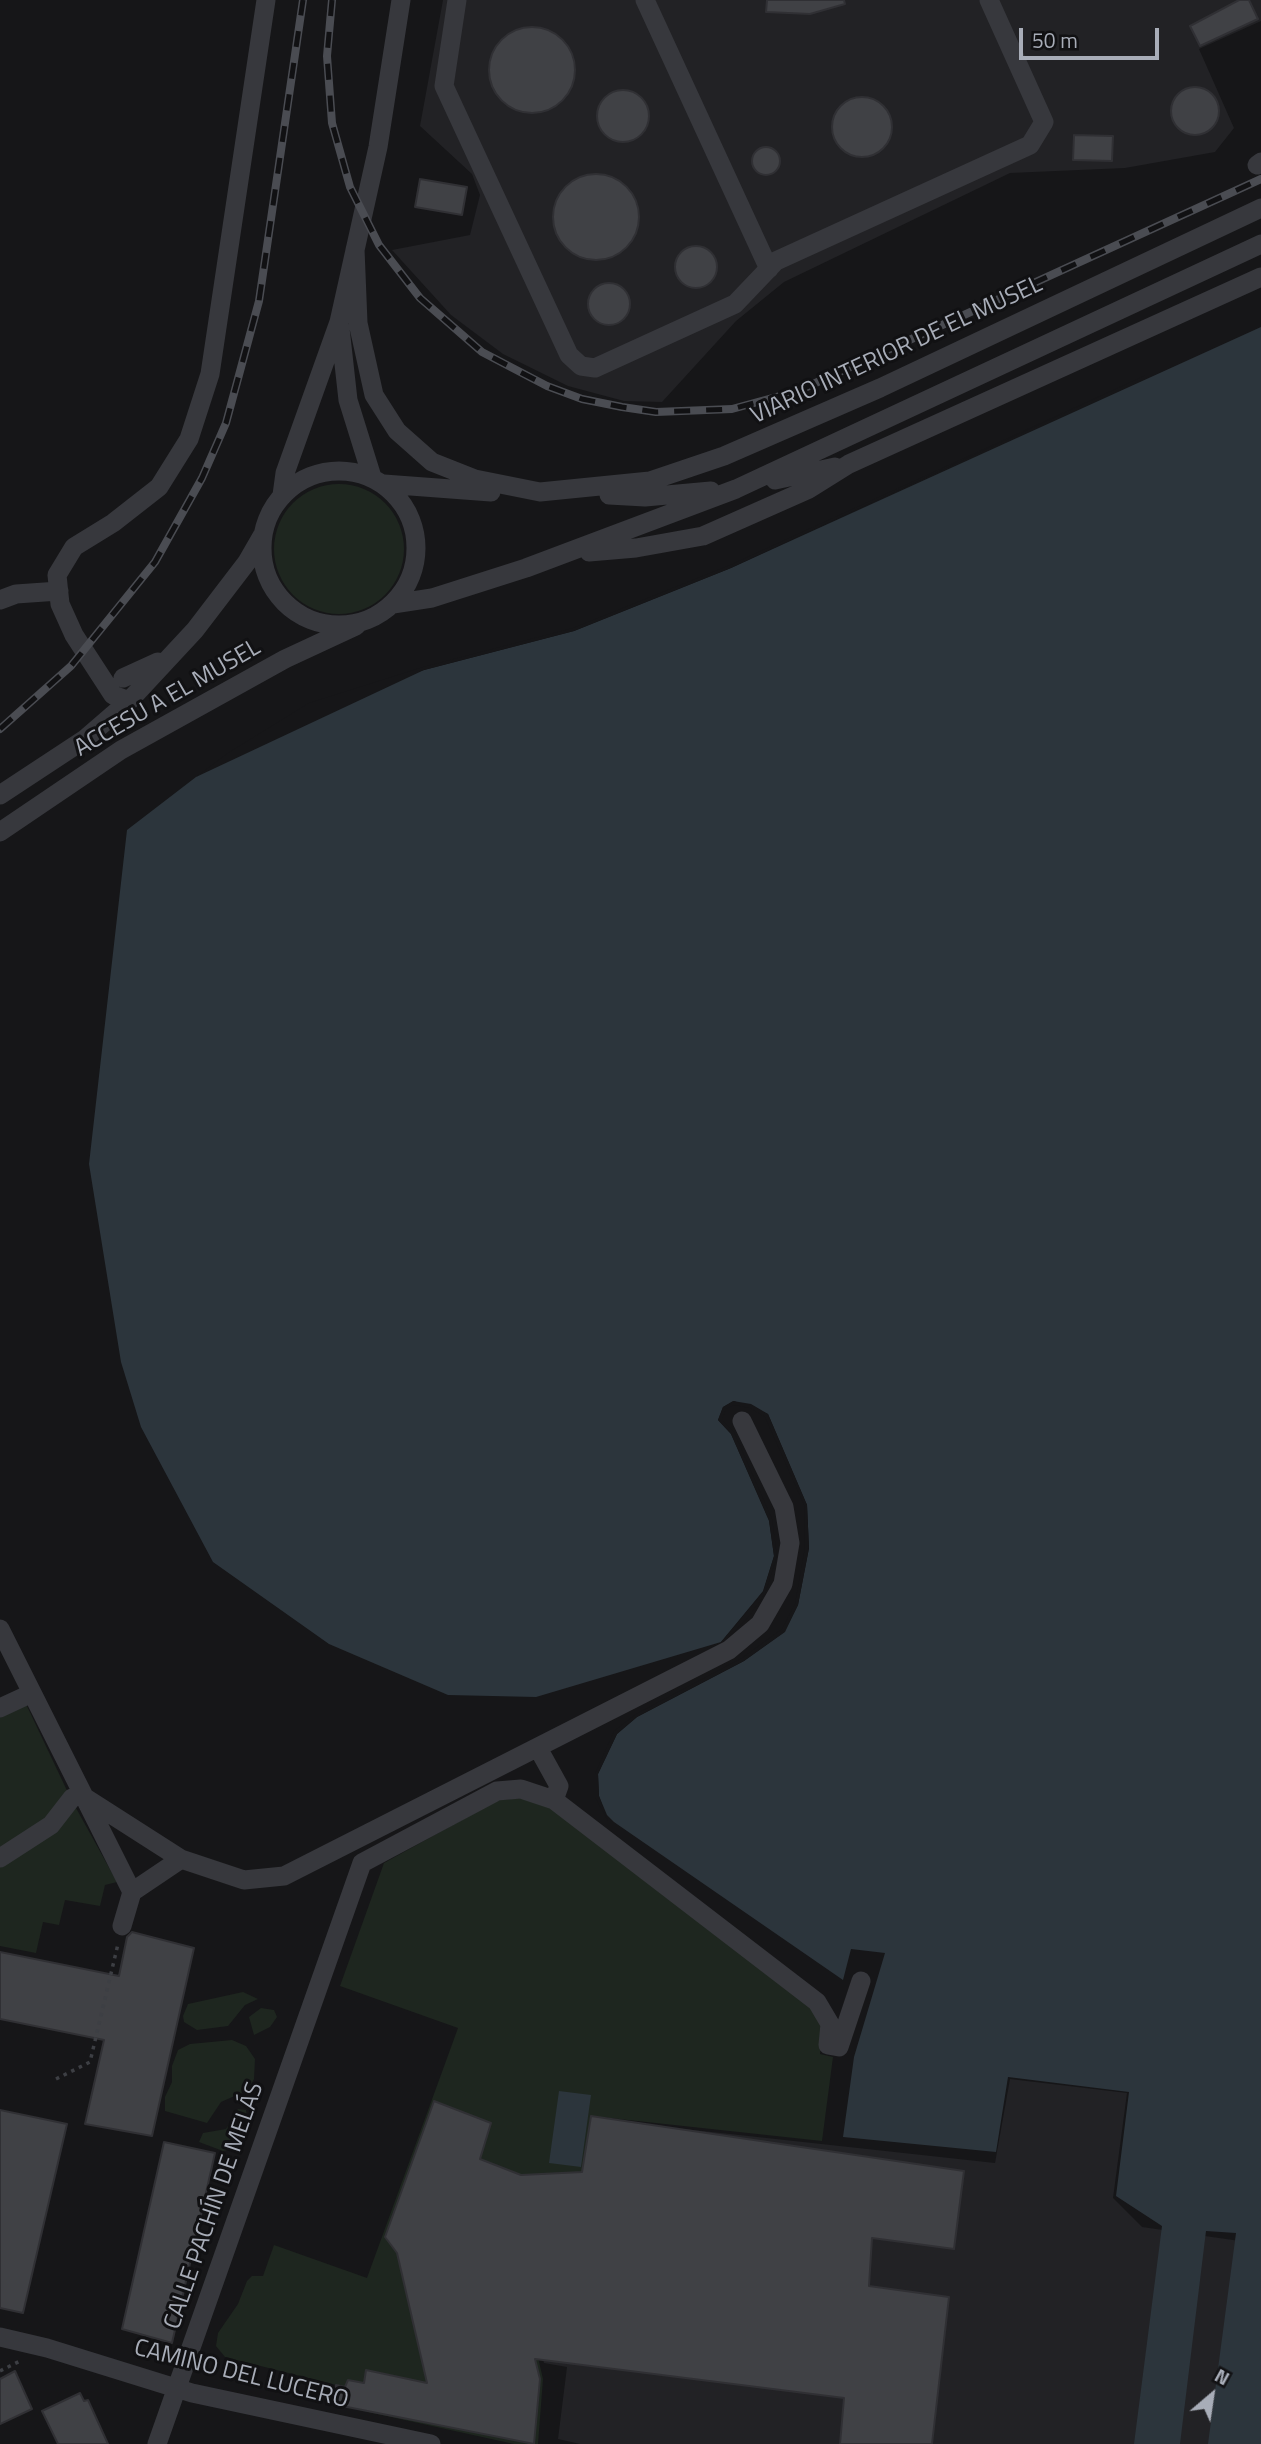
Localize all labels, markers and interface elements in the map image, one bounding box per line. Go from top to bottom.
scale bar [1023,14,1163,58]
text: 50 m [1032,24,1078,56]
street label: VIARIO INTERIOR DE EL MUSEL [747,271,1047,431]
street label: ACCESU A EL MUSEL [70,634,266,764]
street label: CALLE PACHÍN DE MELÁS [159,2079,271,2333]
street label: CAMINO DEL LUCERO [131,2334,351,2416]
north arrow [1177,2360,1247,2430]
text: N [1210,2360,1235,2392]

